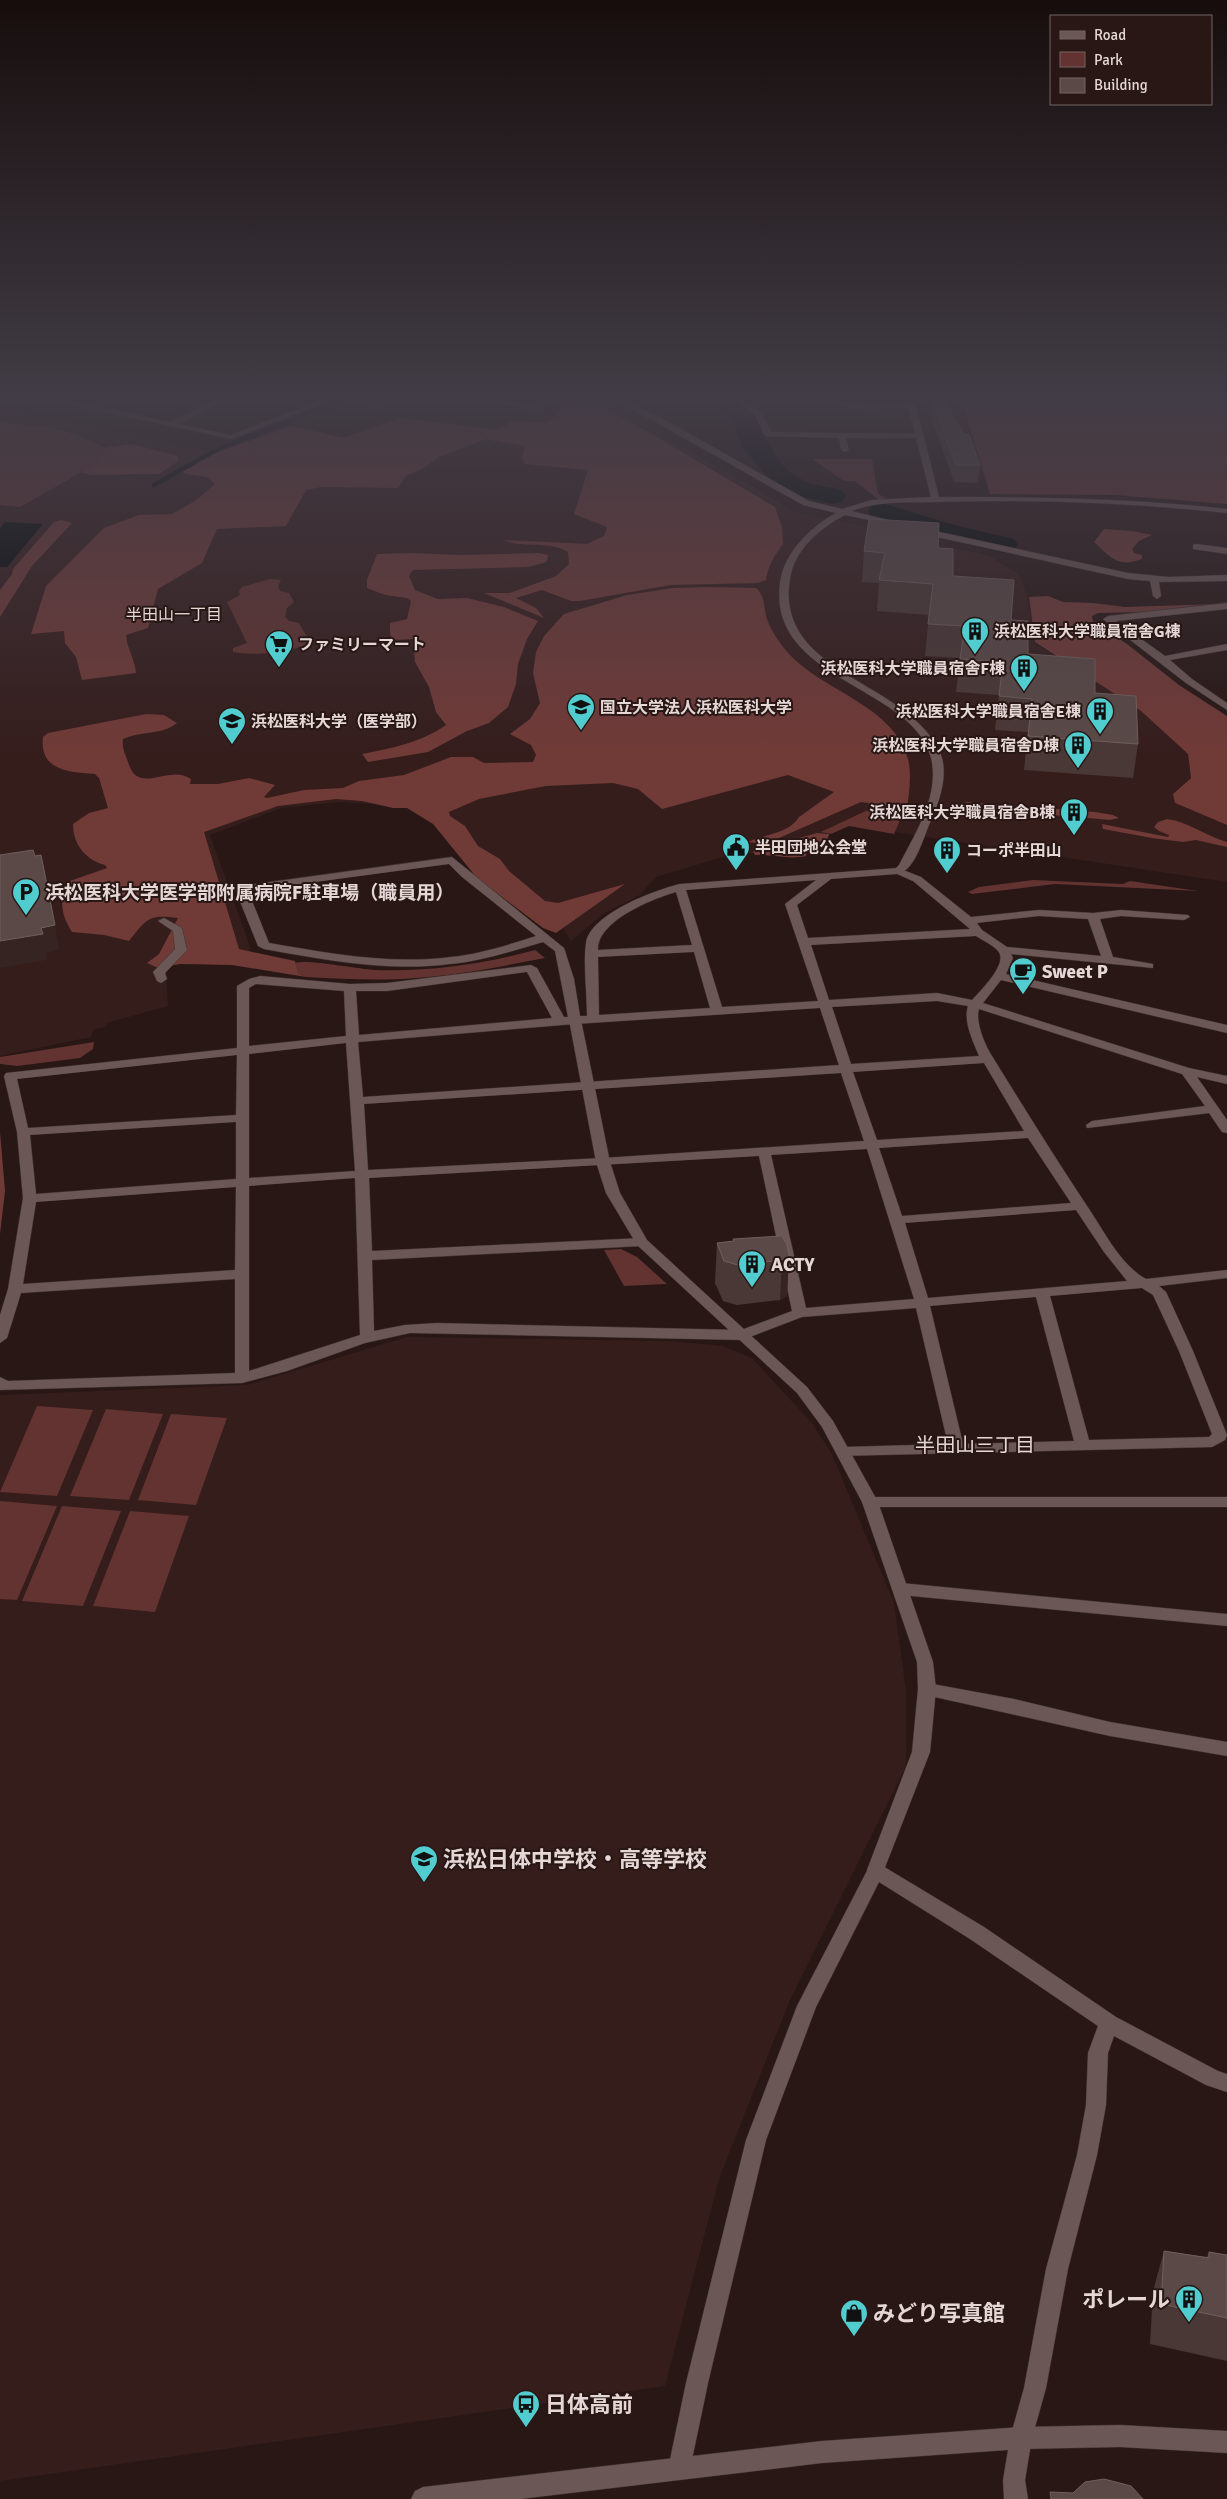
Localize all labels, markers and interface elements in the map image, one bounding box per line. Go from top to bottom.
legend [1050,15,1212,105]
text: Road [1094,26,1126,44]
text: Park [1094,51,1123,69]
text: Building [1094,76,1148,94]
district label: 半田山一丁目 [126,605,222,625]
building icon: 浜松医科大学職員宿舎G棟 [960,616,990,655]
place label: 浜松医科大学職員宿舎G棟 [994,622,1180,642]
supermarket icon: ファミリーマート [264,629,294,668]
place label: ファミリーマート [298,635,426,655]
building icon: 浜松医科大学職員宿舎F棟 [1009,653,1039,692]
place label: 浜松医科大学職員宿舎F棟 [820,659,1005,679]
school or university icon: 国立大学法人浜松医科大学 [566,692,596,731]
building icon: 浜松医科大学職員宿舎E棟 [1085,696,1115,735]
place label: 国立大学法人浜松医科大学 [600,698,792,718]
place label: 浜松医科大学職員宿舎E棟 [896,702,1081,722]
school or university icon: 浜松医科大学（医学部） [217,706,247,745]
place label: 浜松医科大学（医学部） [251,712,427,732]
building icon: 浜松医科大学職員宿舎D棟 [1063,730,1093,769]
place label: 浜松医科大学職員宿舎D棟 [872,736,1059,756]
building icon: 浜松医科大学職員宿舎B棟 [1059,797,1089,836]
place label: 浜松医科大学職員宿舎B棟 [869,803,1055,823]
public building icon: 半田団地公会堂 [721,832,751,871]
building icon: コーポ半田山 [932,835,962,874]
place label: 半田団地公会堂 [755,838,867,858]
place label: コーポ半田山 [966,841,1062,861]
parking icon: 浜松医科大学医学部附属病院F駐車場（職員用） [11,877,41,916]
place label: 浜松医科大学医学部附属病院F駐車場（職員用） [45,881,454,905]
cafe icon: Sweet P [1008,956,1038,995]
place label: Sweet P [1042,960,1108,984]
building icon: ACTY [737,1249,767,1288]
place label: ACTY [771,1253,815,1277]
district label: 半田山三丁目 [915,1433,1035,1458]
school or university icon: 浜松日体中学校・高等学校 [409,1844,439,1883]
place label: 浜松日体中学校・高等学校 [443,1846,707,1873]
building icon: ポレール [1174,2284,1204,2323]
place label: ポレール [1082,2286,1170,2313]
shop icon: みどり写真館 [839,2298,869,2337]
place label: みどり写真館 [873,2300,1005,2327]
bus stop icon: 日体高前 [511,2389,541,2428]
place label: 日体高前 [545,2391,633,2418]

